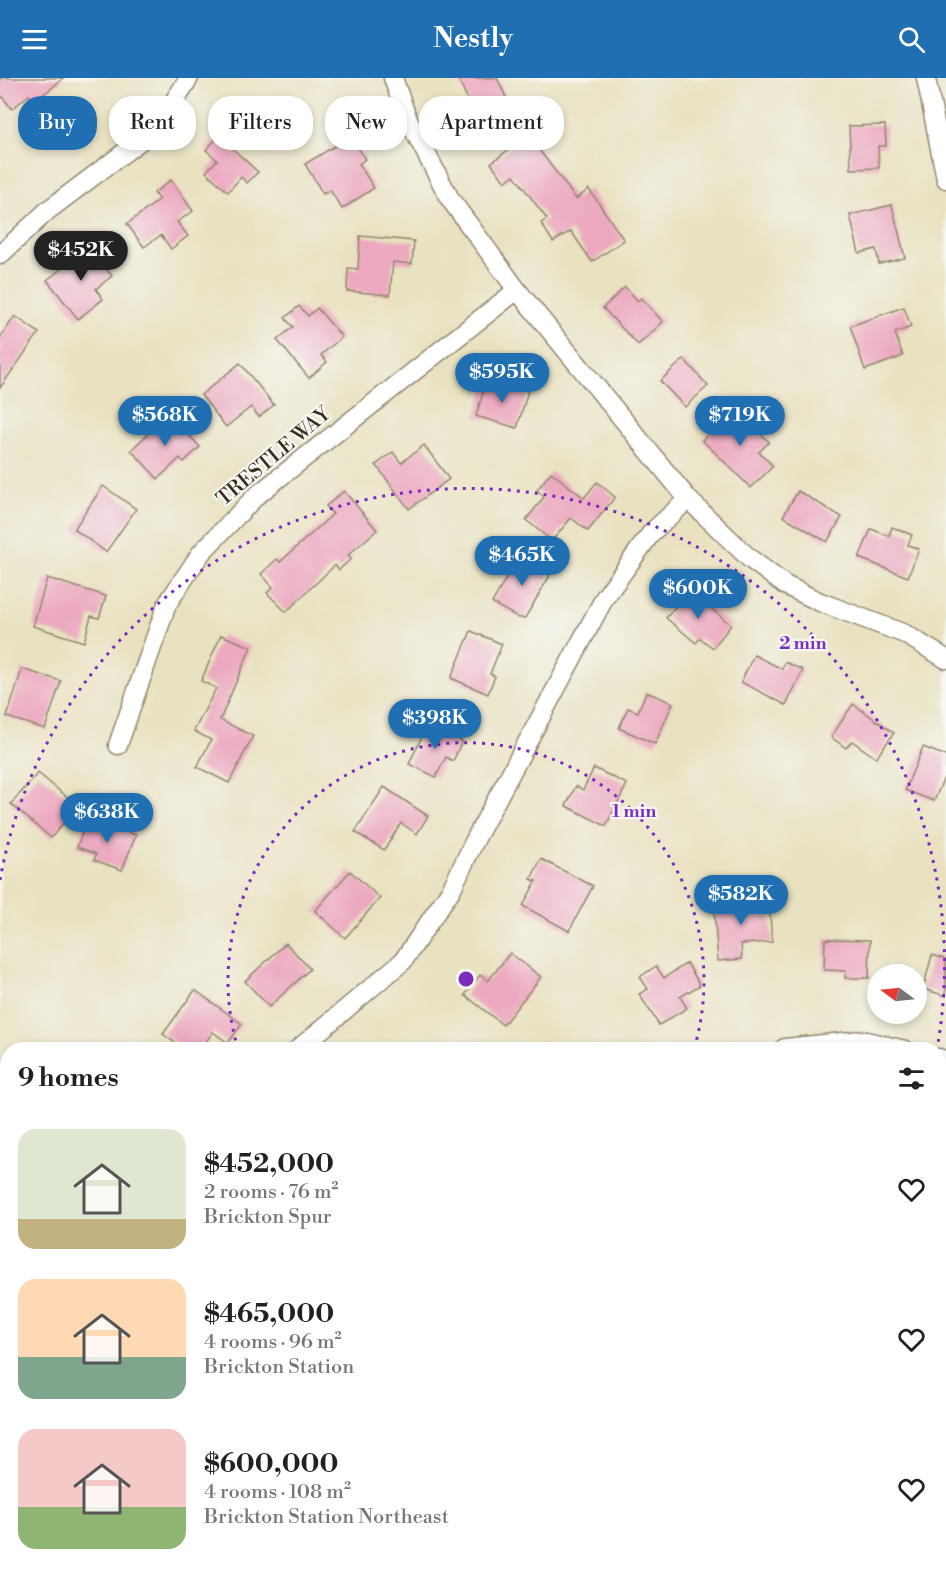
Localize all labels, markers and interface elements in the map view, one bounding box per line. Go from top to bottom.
text: Nestly [433,22,513,56]
icon: menu [18,23,51,56]
icon: search [895,23,928,56]
chip: Buy [18,96,97,150]
chip: Rent [109,96,196,150]
chip: Filters [208,96,313,150]
chip: New [325,96,407,150]
chip: Apartment [419,96,564,150]
pin: $452K [39,231,123,282]
text: $452K [48,238,114,263]
pin: $595K [460,353,544,404]
text: $595K [469,360,535,385]
pin: $568K [123,396,207,447]
pin: $719K [698,396,782,447]
street label: TRESTLE WAY [212,402,337,512]
text: $568K [132,403,198,428]
text: $719K [709,403,771,428]
pin: $465K [480,536,564,587]
text: $465K [489,543,555,568]
pin: $600K [656,569,740,620]
text: $600K [663,576,733,601]
text: 2 min [779,632,827,655]
pin: $398K [393,699,477,750]
text: $398K [402,706,468,731]
pin: $638K [65,793,149,844]
text: $638K [74,800,140,825]
text: 1 min [612,800,656,823]
pin: $582K [699,875,783,926]
text: $582K [708,882,774,907]
north arrow [867,964,927,1024]
map controls [867,964,927,1024]
centre of rings [456,969,476,989]
text: 9 homes [18,1062,119,1094]
icon: filters [895,1062,928,1095]
text: $452,000 [204,1148,334,1180]
icon: home [66,1153,138,1225]
icon: heart [895,1173,928,1206]
text: 2 rooms · 76 m² [204,1180,338,1205]
text: Brickton Spur [204,1205,331,1230]
text: $465,000 [204,1298,334,1330]
icon: home [66,1303,138,1375]
icon: heart [895,1323,928,1356]
text: 4 rooms · 96 m² [204,1330,342,1355]
text: Brickton Station [204,1355,354,1380]
text: $600,000 [204,1448,338,1480]
icon: home [66,1453,138,1525]
icon: heart [895,1473,928,1506]
text: 4 rooms · 108 m² [204,1480,351,1505]
text: Brickton Station Northeast [204,1505,449,1530]

